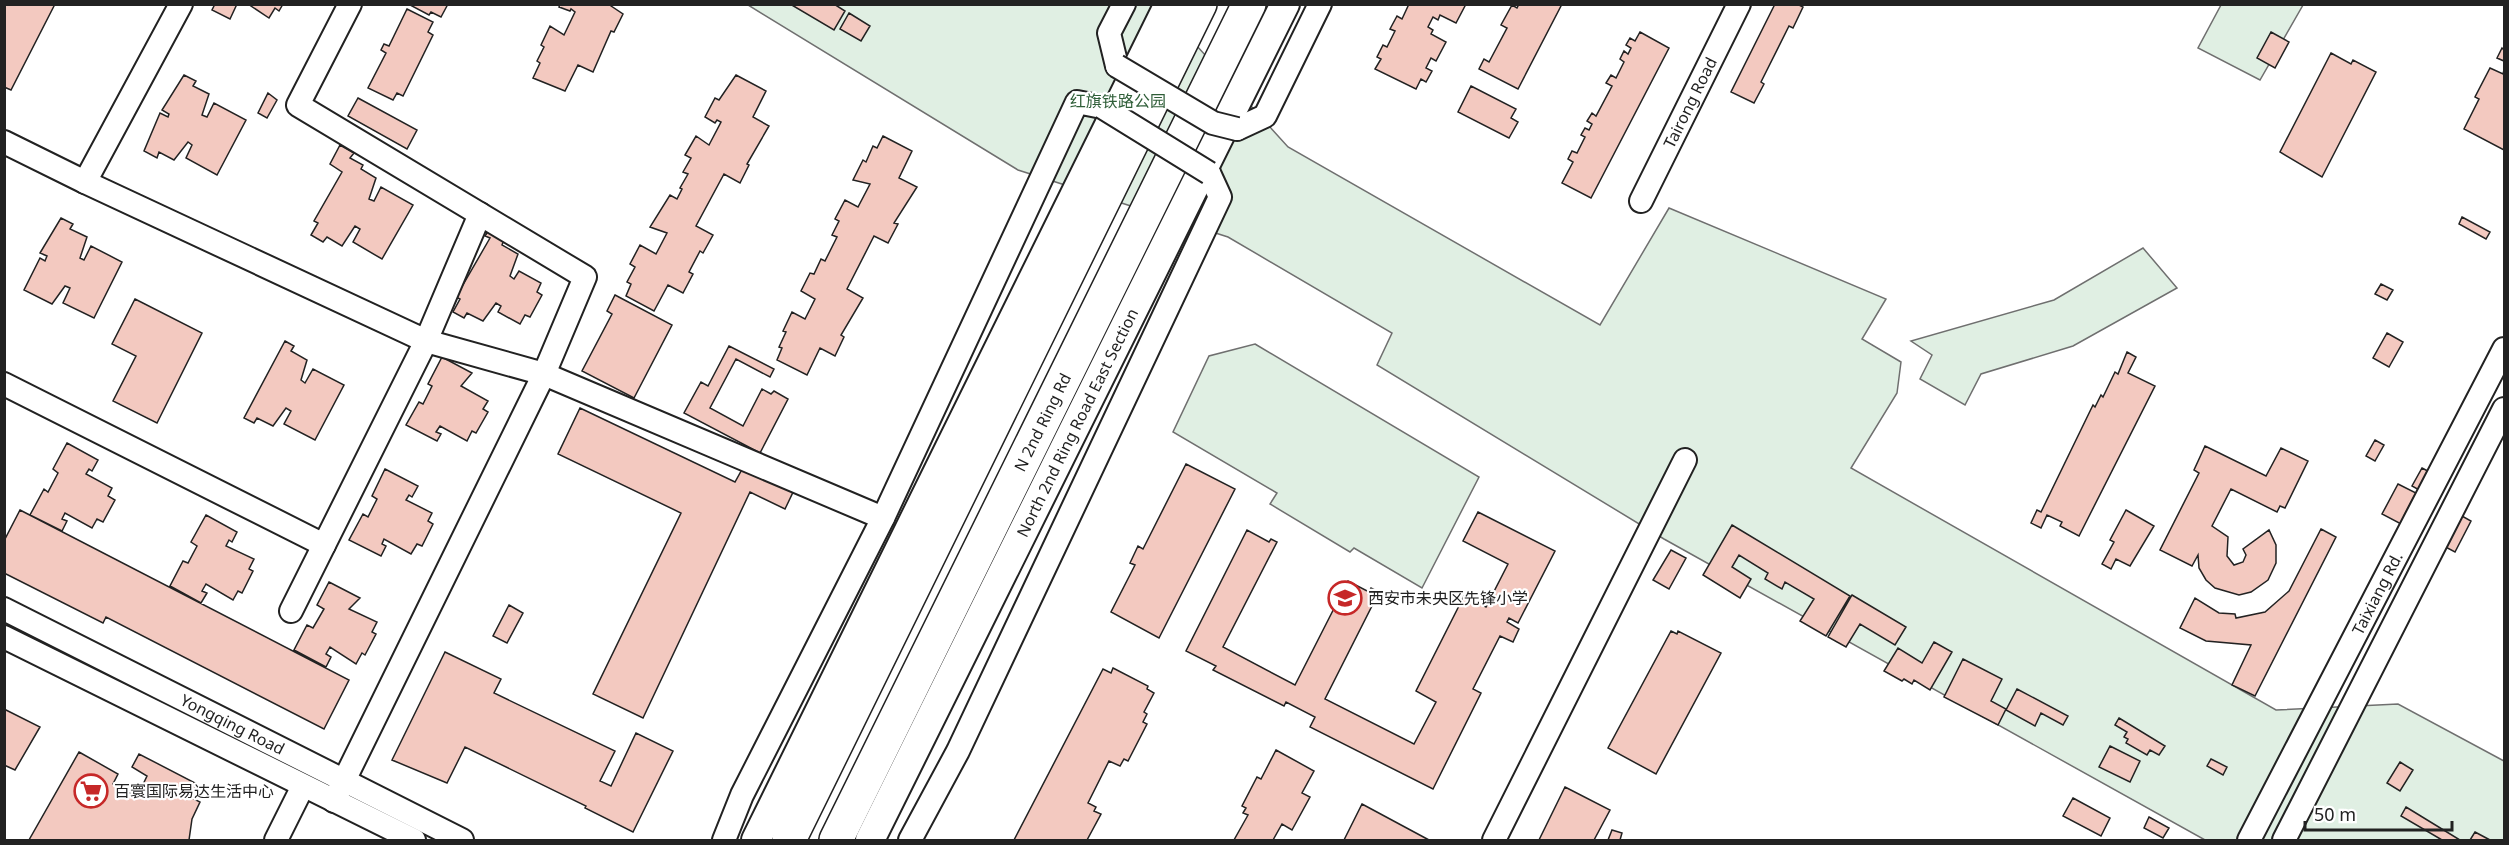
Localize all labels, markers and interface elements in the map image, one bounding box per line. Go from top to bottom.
street label: Tairong Road [1658,53,1722,152]
park label: 红旗铁路公园 [1070,90,1166,112]
street label: North 2nd Ring Road East Section [1011,305,1143,541]
street label: N 2nd Ring Rd [1009,369,1076,475]
street label: Taixiang Rd. [2347,548,2408,638]
school or university icon: 西安市未央区先锋小学 [1327,580,1363,616]
place label: 西安市未央区先锋小学 [1368,587,1528,609]
street label: Yongqing Road [177,689,288,760]
supermarket icon: 百寰国际易达生活中心 [73,773,109,809]
place label: 百寰国际易达生活中心 [114,780,274,802]
scale bar [2305,794,2452,832]
text: 50 m [2314,802,2356,826]

